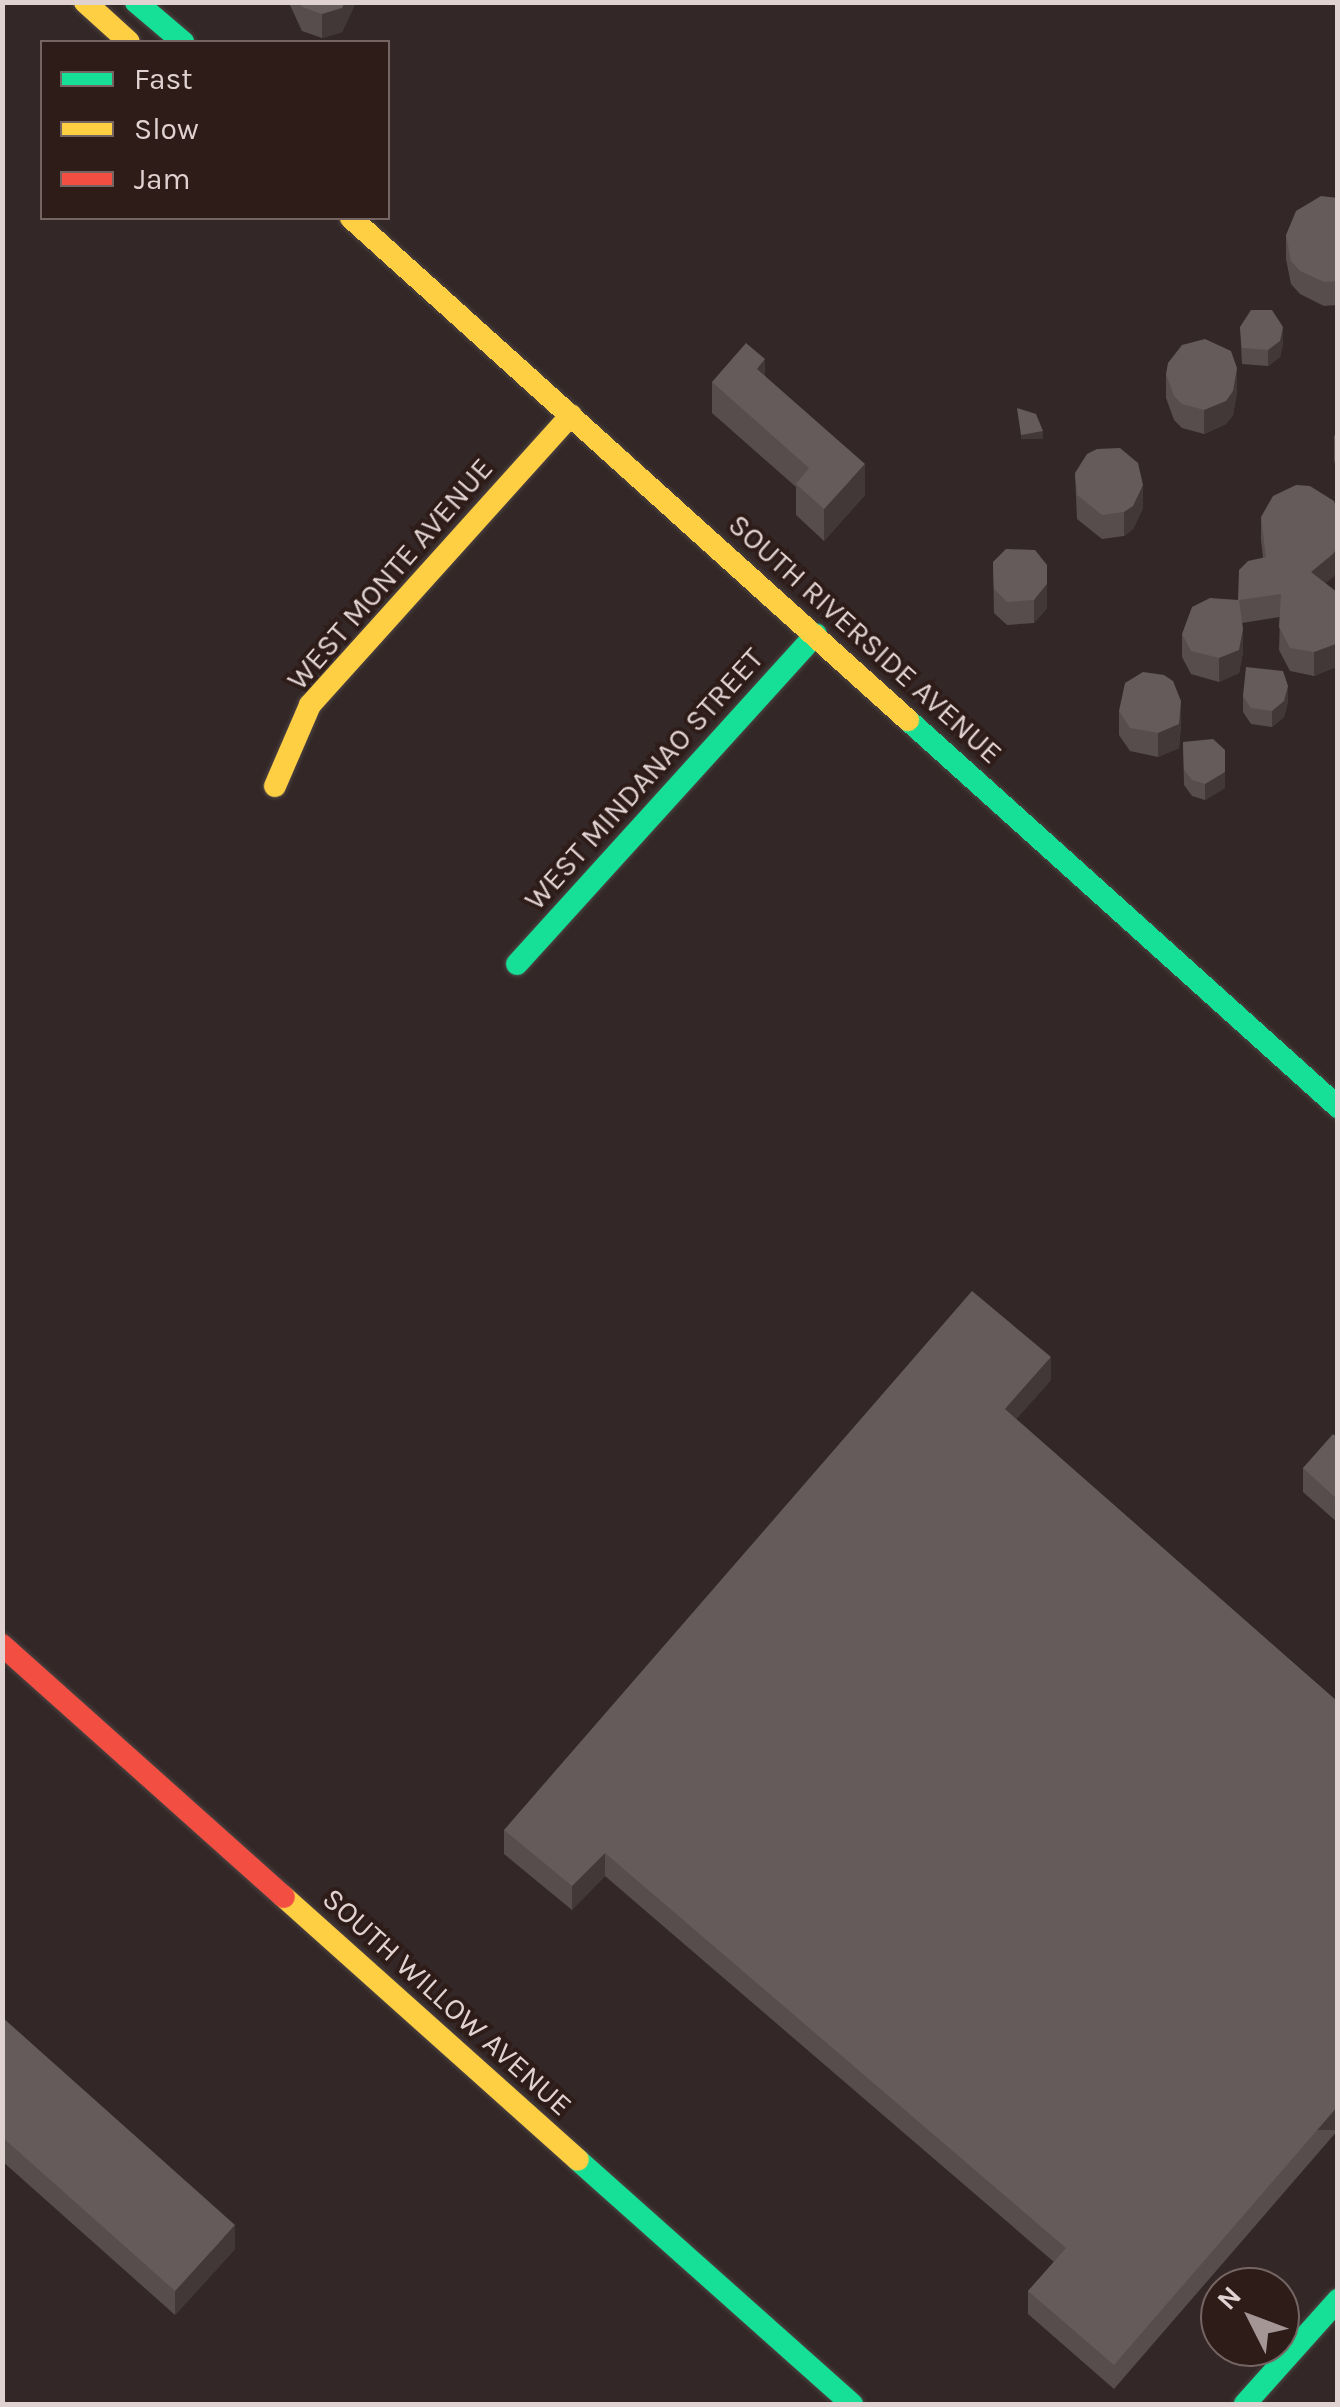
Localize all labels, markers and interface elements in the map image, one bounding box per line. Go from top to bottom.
legend [40,40,390,220]
text: Fast [134,61,193,97]
text: Slow [134,111,199,147]
text: Jam [134,161,191,197]
street label: WEST MONTE AVENUE [280,451,500,697]
street label: SOUTH RIVERSIDE AVENUE [721,507,1009,771]
street label: WEST MINDANAO STREET [517,641,771,917]
street label: SOUTH WILLOW AVENUE [315,1881,579,2123]
north arrow [1200,2267,1300,2367]
text: N [1210,2279,1248,2316]

